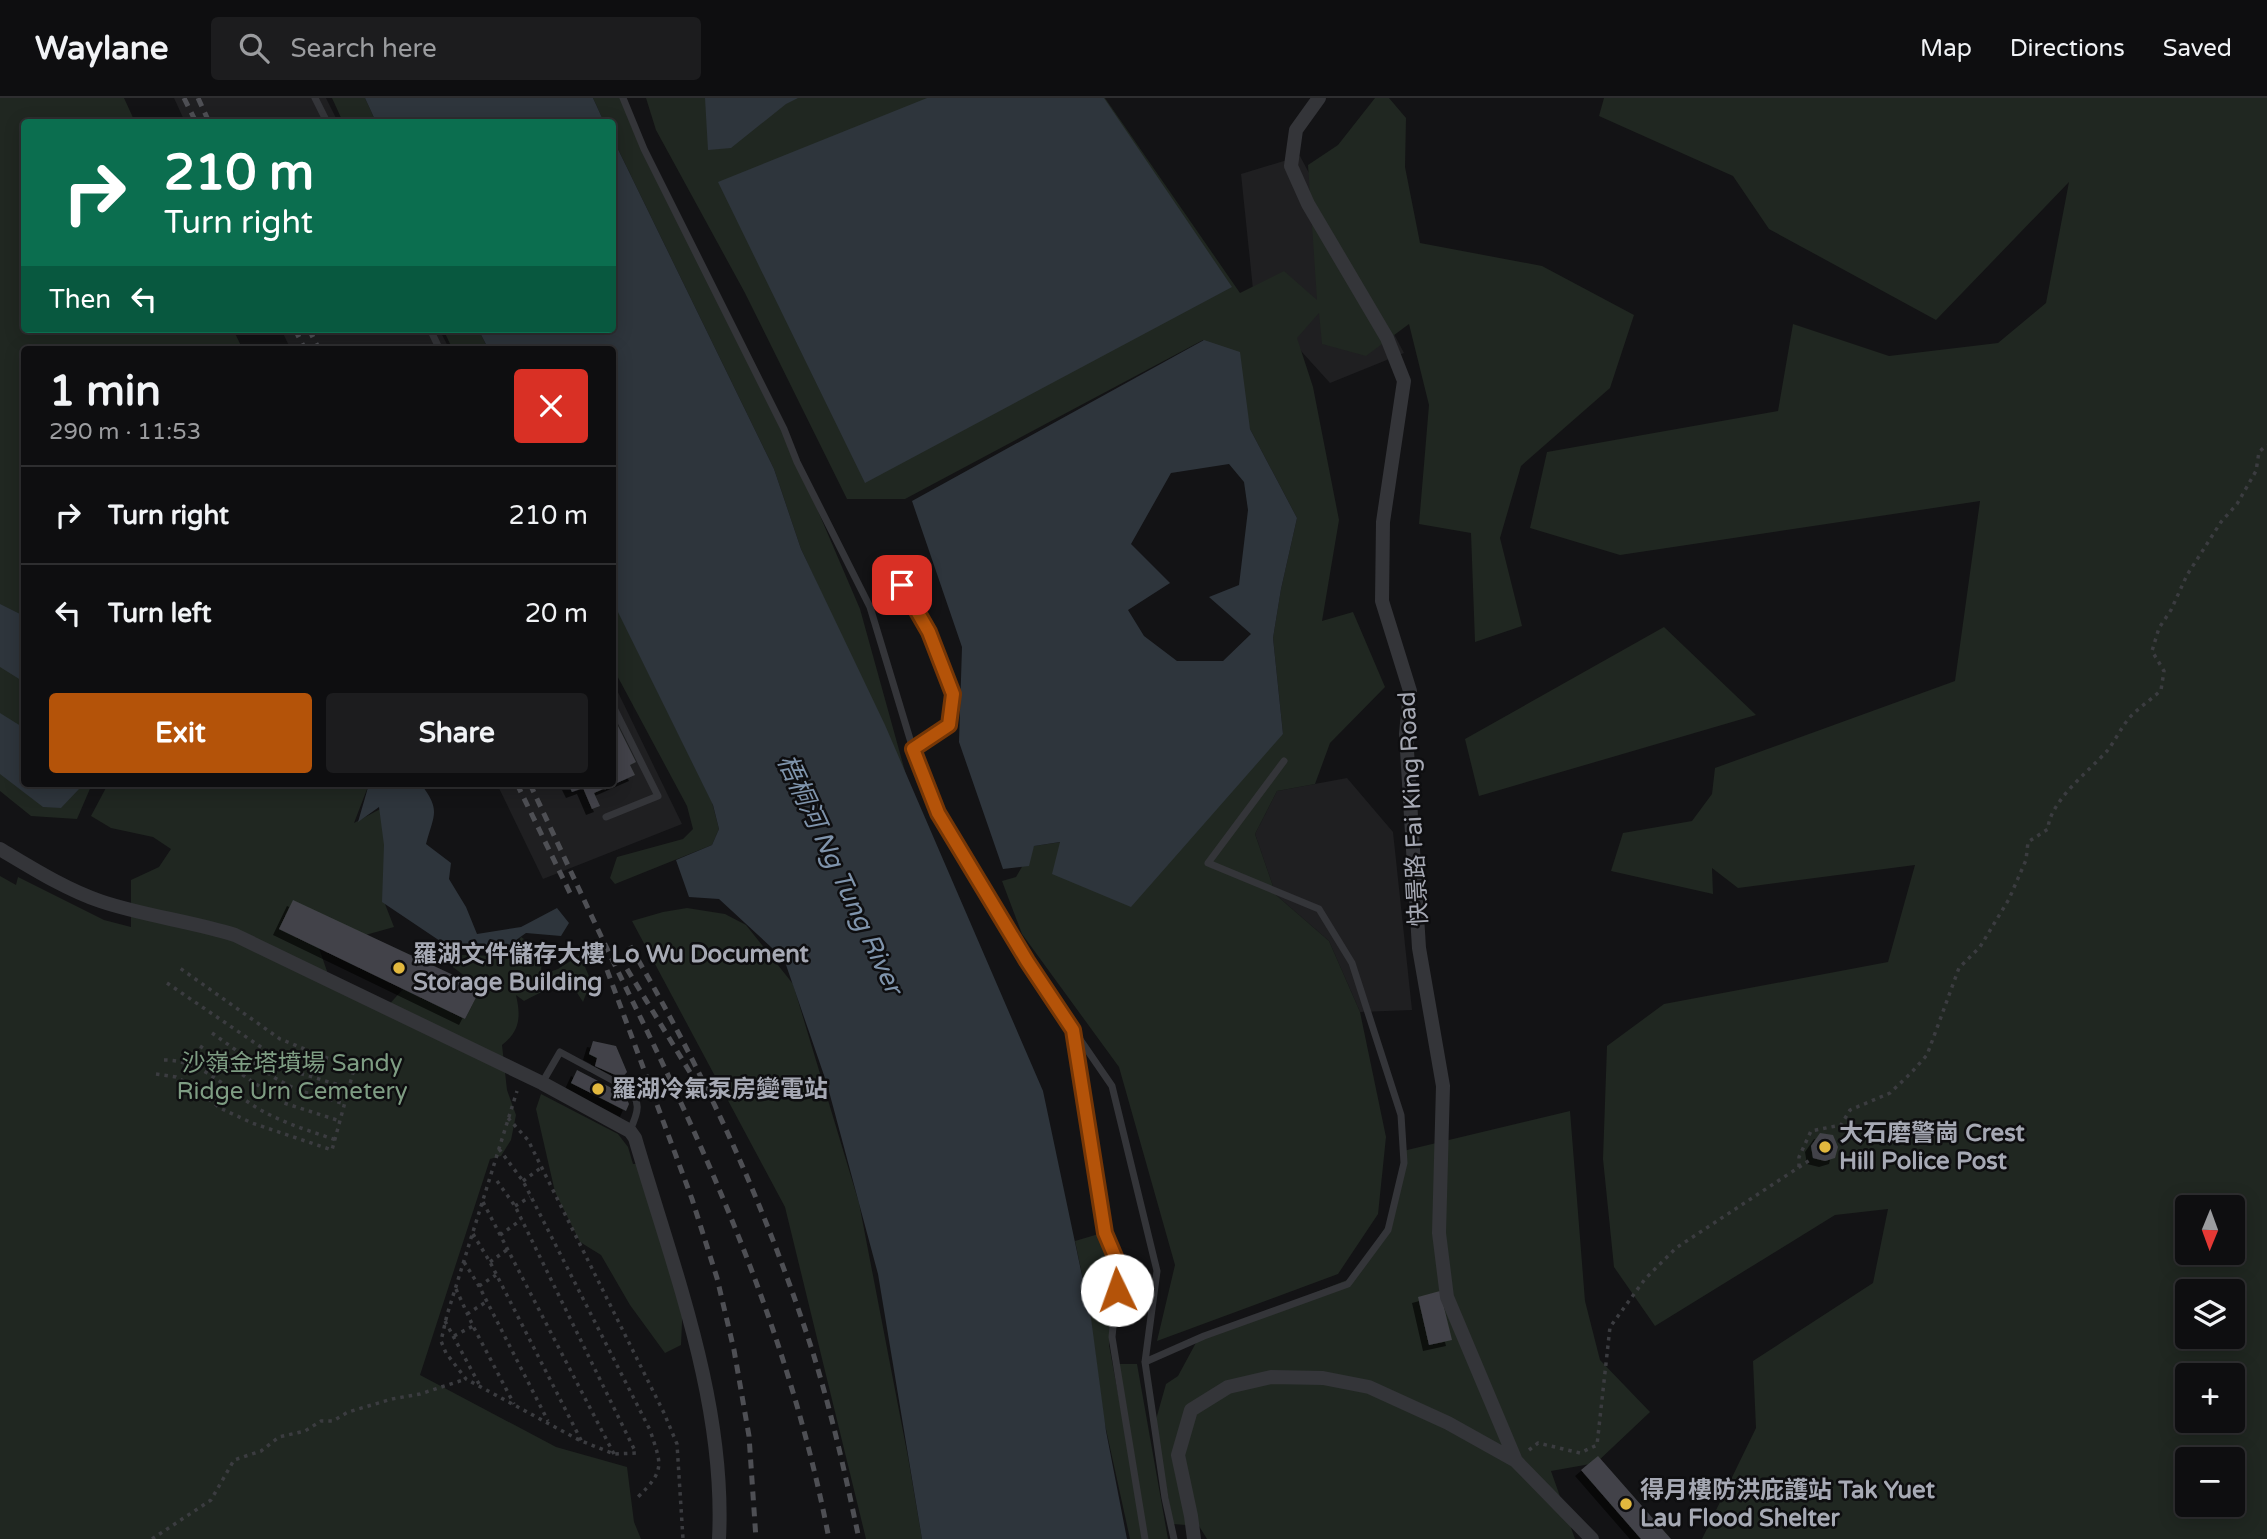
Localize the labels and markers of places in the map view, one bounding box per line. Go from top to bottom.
pin [872,555,932,615]
place label: 羅湖文件儲存大樓 Lo Wu Document Storage Building [413,940,810,997]
marker: 羅湖文件儲存大樓 Lo Wu Document Storage Building [391,960,407,976]
place label: 羅湖冷氣泵房變電站 [612,1075,828,1104]
marker: 羅湖冷氣泵房變電站 [590,1081,606,1097]
place label: 大石磨警崗 Crest Hill Police Post [1839,1119,2026,1176]
marker: 大石磨警崗 Crest Hill Police Post [1817,1139,1833,1155]
place label: 得月樓防洪庇護站 Tak Yuet Lau Flood Shelter [1640,1476,1936,1533]
marker: 得月樓防洪庇護站 Tak Yuet Lau Flood Shelter [1618,1496,1634,1512]

